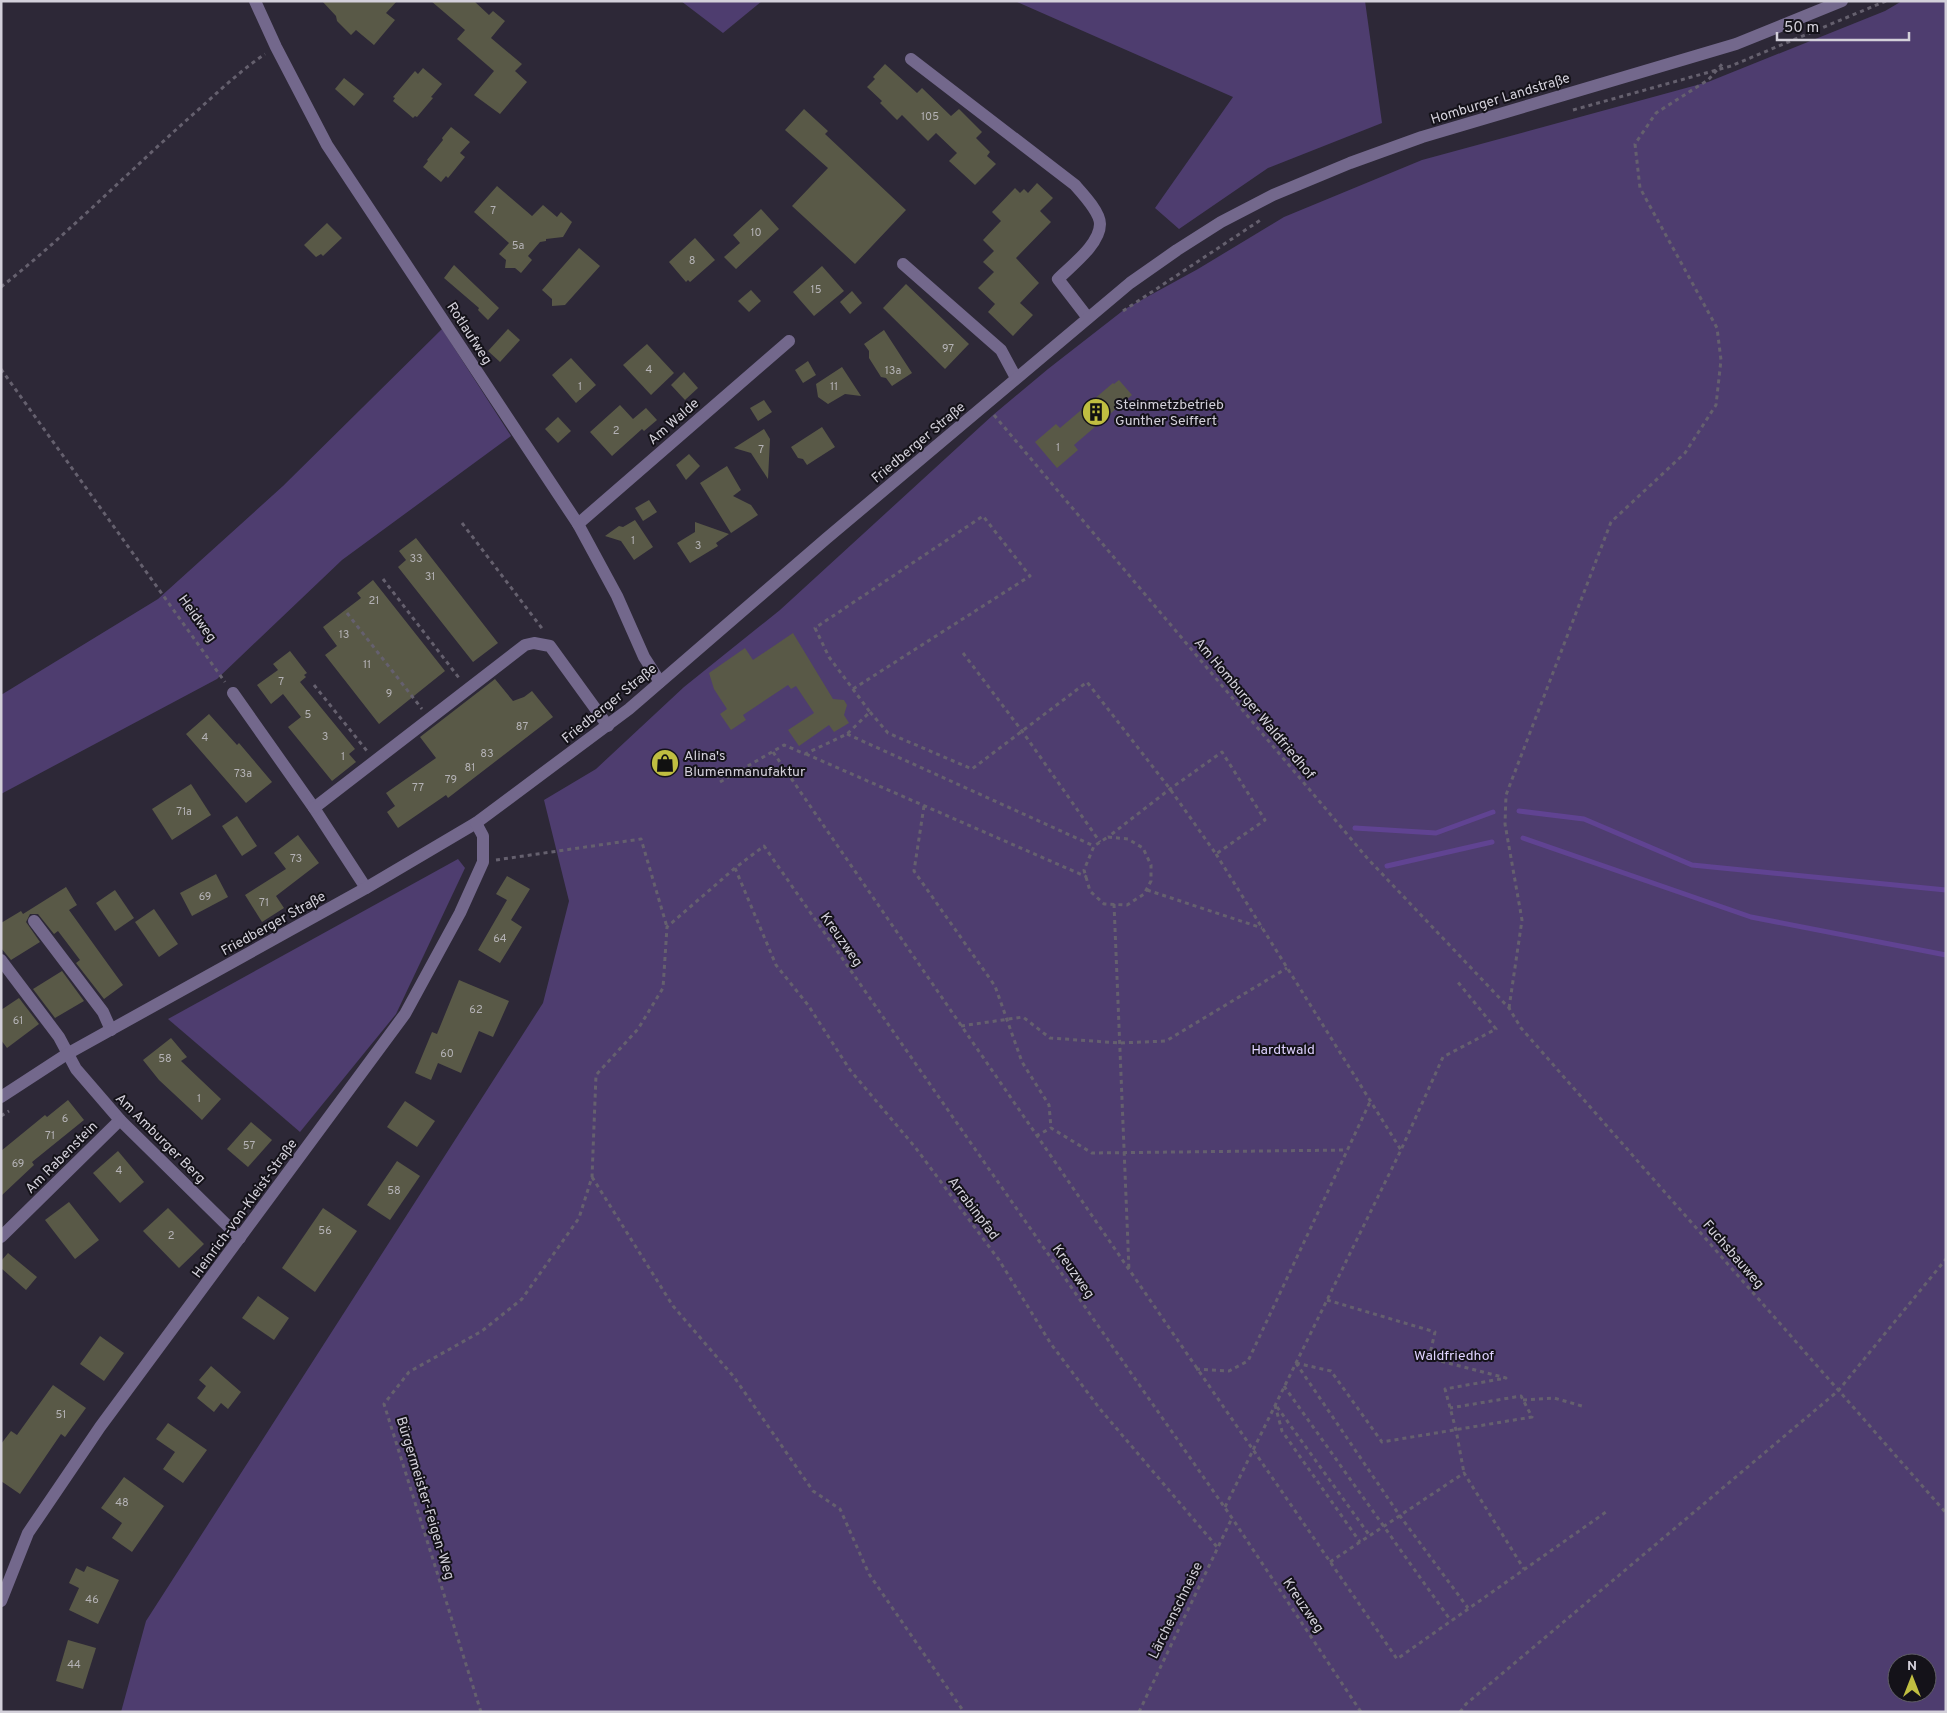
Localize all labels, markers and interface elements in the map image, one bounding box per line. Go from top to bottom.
scale bar [1777,10,1910,42]
text: 50 m [1784,19,1819,38]
street label: Homburger Landstraße [1429,70,1572,129]
house number: 105 [921,110,939,124]
house number: 7 [490,204,496,218]
house number: 10 [750,226,762,240]
house number: 5a [512,239,525,253]
house number: 8 [689,254,695,268]
house number: 15 [811,283,822,297]
street label: Rotlaufweg [442,299,495,368]
house number: 97 [942,342,954,356]
house number: 4 [646,363,653,377]
house number: 13a [885,364,902,378]
house number: 1 [578,380,582,394]
house number: 11 [830,380,838,394]
street label: Am Walde [645,395,703,449]
building icon: Steinmetzbetrieb Gunther Seiffert [1081,397,1111,427]
place label: Steinmetzbetrieb Gunther Seiffert [1115,397,1224,430]
street label: Friedberger Straße [869,399,969,487]
house number: 2 [613,424,619,438]
house number: 1 [1056,441,1060,455]
house number: 7 [758,443,764,457]
house number: 1 [631,534,635,548]
house number: 3 [695,539,701,553]
house number: 33 [409,552,423,566]
house number: 31 [425,570,435,584]
street label: Heidweg [174,592,220,646]
house number: 21 [369,594,379,608]
house number: 13 [339,628,349,642]
street label: Am Homburger Waldfriedhof [1190,635,1318,783]
house number: 11 [363,658,371,672]
street label: Friedberger Straße [559,661,661,748]
house number: 7 [278,675,284,689]
house number: 9 [386,687,392,701]
house number: 5 [305,708,312,722]
house number: 87 [516,720,528,734]
house number: 3 [322,730,328,744]
house number: 4 [202,731,209,745]
house number: 83 [480,747,494,761]
shop icon: Alina's Blumenmanufaktur [650,748,680,778]
place label: Alina's Blumenmanufaktur [684,748,806,781]
house number: 1 [341,750,345,764]
house number: 81 [465,761,475,775]
house number: 73a [234,767,252,781]
house number: 79 [445,773,457,787]
house number: 77 [412,781,424,795]
house number: 71a [176,805,192,819]
house number: 73 [290,852,302,866]
street label: Friedberger Straße [218,888,329,960]
house number: 69 [199,890,211,904]
house number: 71 [259,896,269,910]
street label: Kreuzweg [816,909,866,970]
house number: 64 [493,932,507,946]
house number: 62 [469,1003,483,1017]
house number: 61 [13,1014,23,1028]
park label: Hardtwald [1251,1042,1315,1059]
house number: 60 [440,1047,454,1061]
house number: 58 [158,1052,172,1066]
street label: Am Amburger Berg [111,1090,209,1188]
house number: 1 [197,1092,201,1106]
house number: 6 [62,1112,68,1126]
street label: Am Rabenstein [22,1118,102,1198]
house number: 71 [45,1129,55,1143]
street label: Heinrich-von-Kleist-Straße [189,1136,301,1282]
house number: 57 [243,1139,255,1153]
house number: 69 [12,1157,24,1171]
house number: 4 [116,1164,123,1178]
street label: Arrabinpfad [944,1174,1002,1244]
house number: 58 [387,1184,401,1198]
street label: Fuchsbauweg [1698,1217,1767,1293]
house number: 56 [318,1224,332,1238]
house number: 2 [168,1229,174,1243]
street label: Kreuzweg [1048,1241,1098,1302]
park label: Waldfriedhof [1414,1348,1494,1365]
house number: 51 [56,1408,66,1422]
street label: Bürgermeister-Feigen-Weg [392,1415,458,1582]
house number: 48 [115,1496,129,1510]
street label: Lärchenschneise [1146,1559,1207,1662]
street label: Kreuzweg [1278,1575,1327,1636]
house number: 46 [85,1593,99,1607]
north arrow [1887,1653,1937,1703]
house number: 44 [67,1658,81,1672]
text: N [1907,1658,1917,1675]

